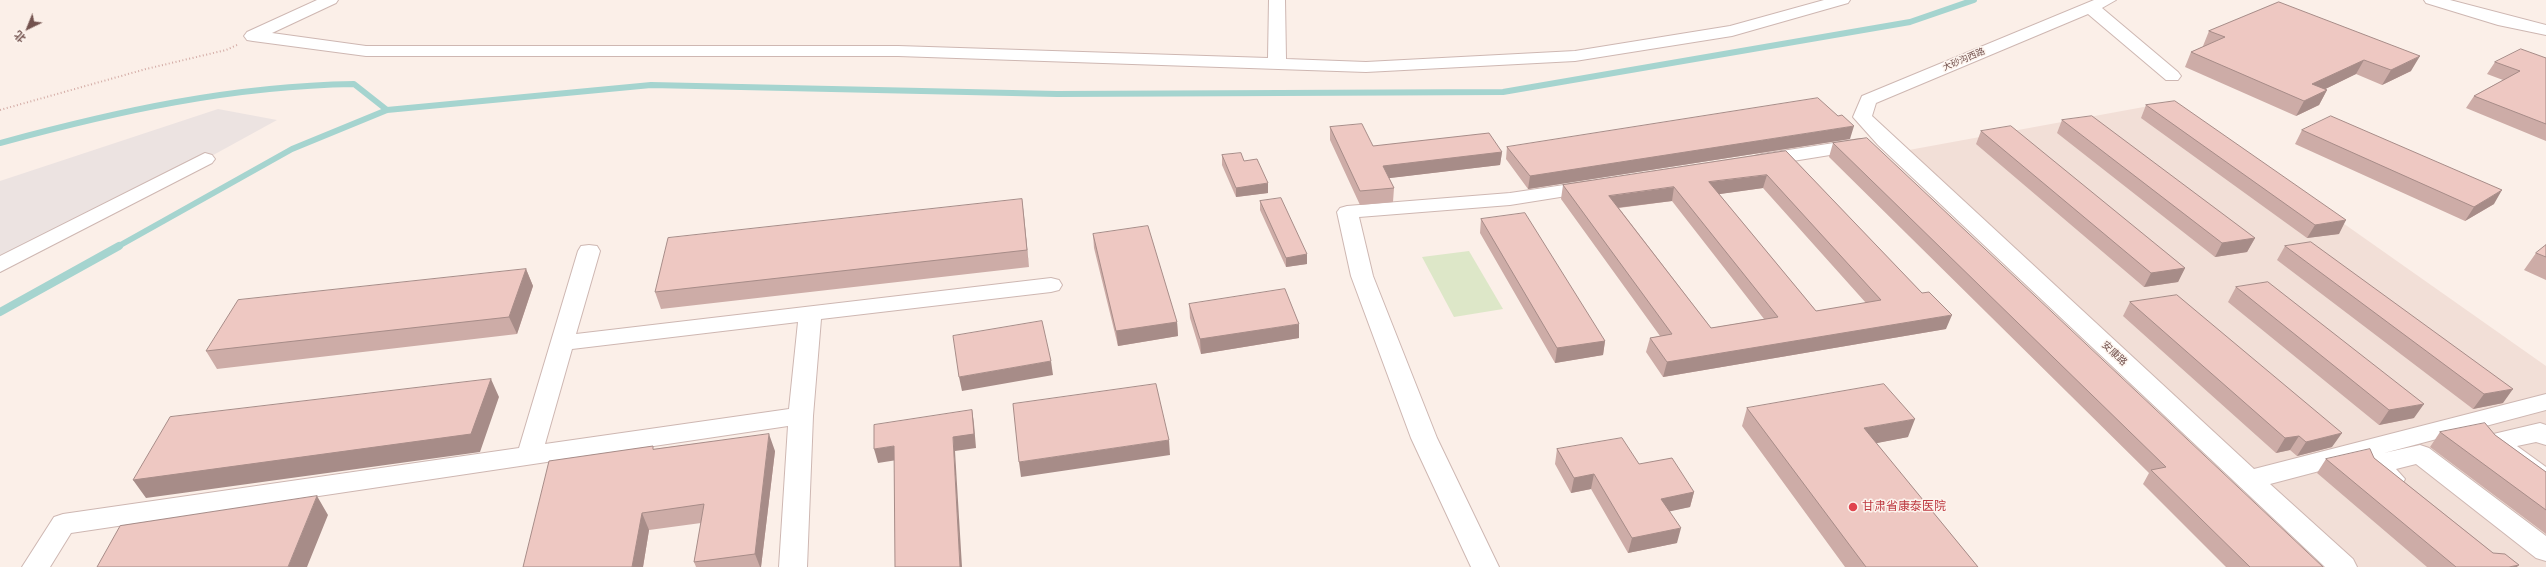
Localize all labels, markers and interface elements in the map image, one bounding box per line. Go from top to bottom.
north arrow [8,8,48,48]
text: 北 [10,27,29,46]
street label: 大砂沟西路 [1941,46,1987,74]
street label: 安康路 [2099,339,2129,369]
place label: 甘肃省康泰医院 [1862,500,1946,514]
marker: 甘肃省康泰医院 [1847,501,1859,513]

